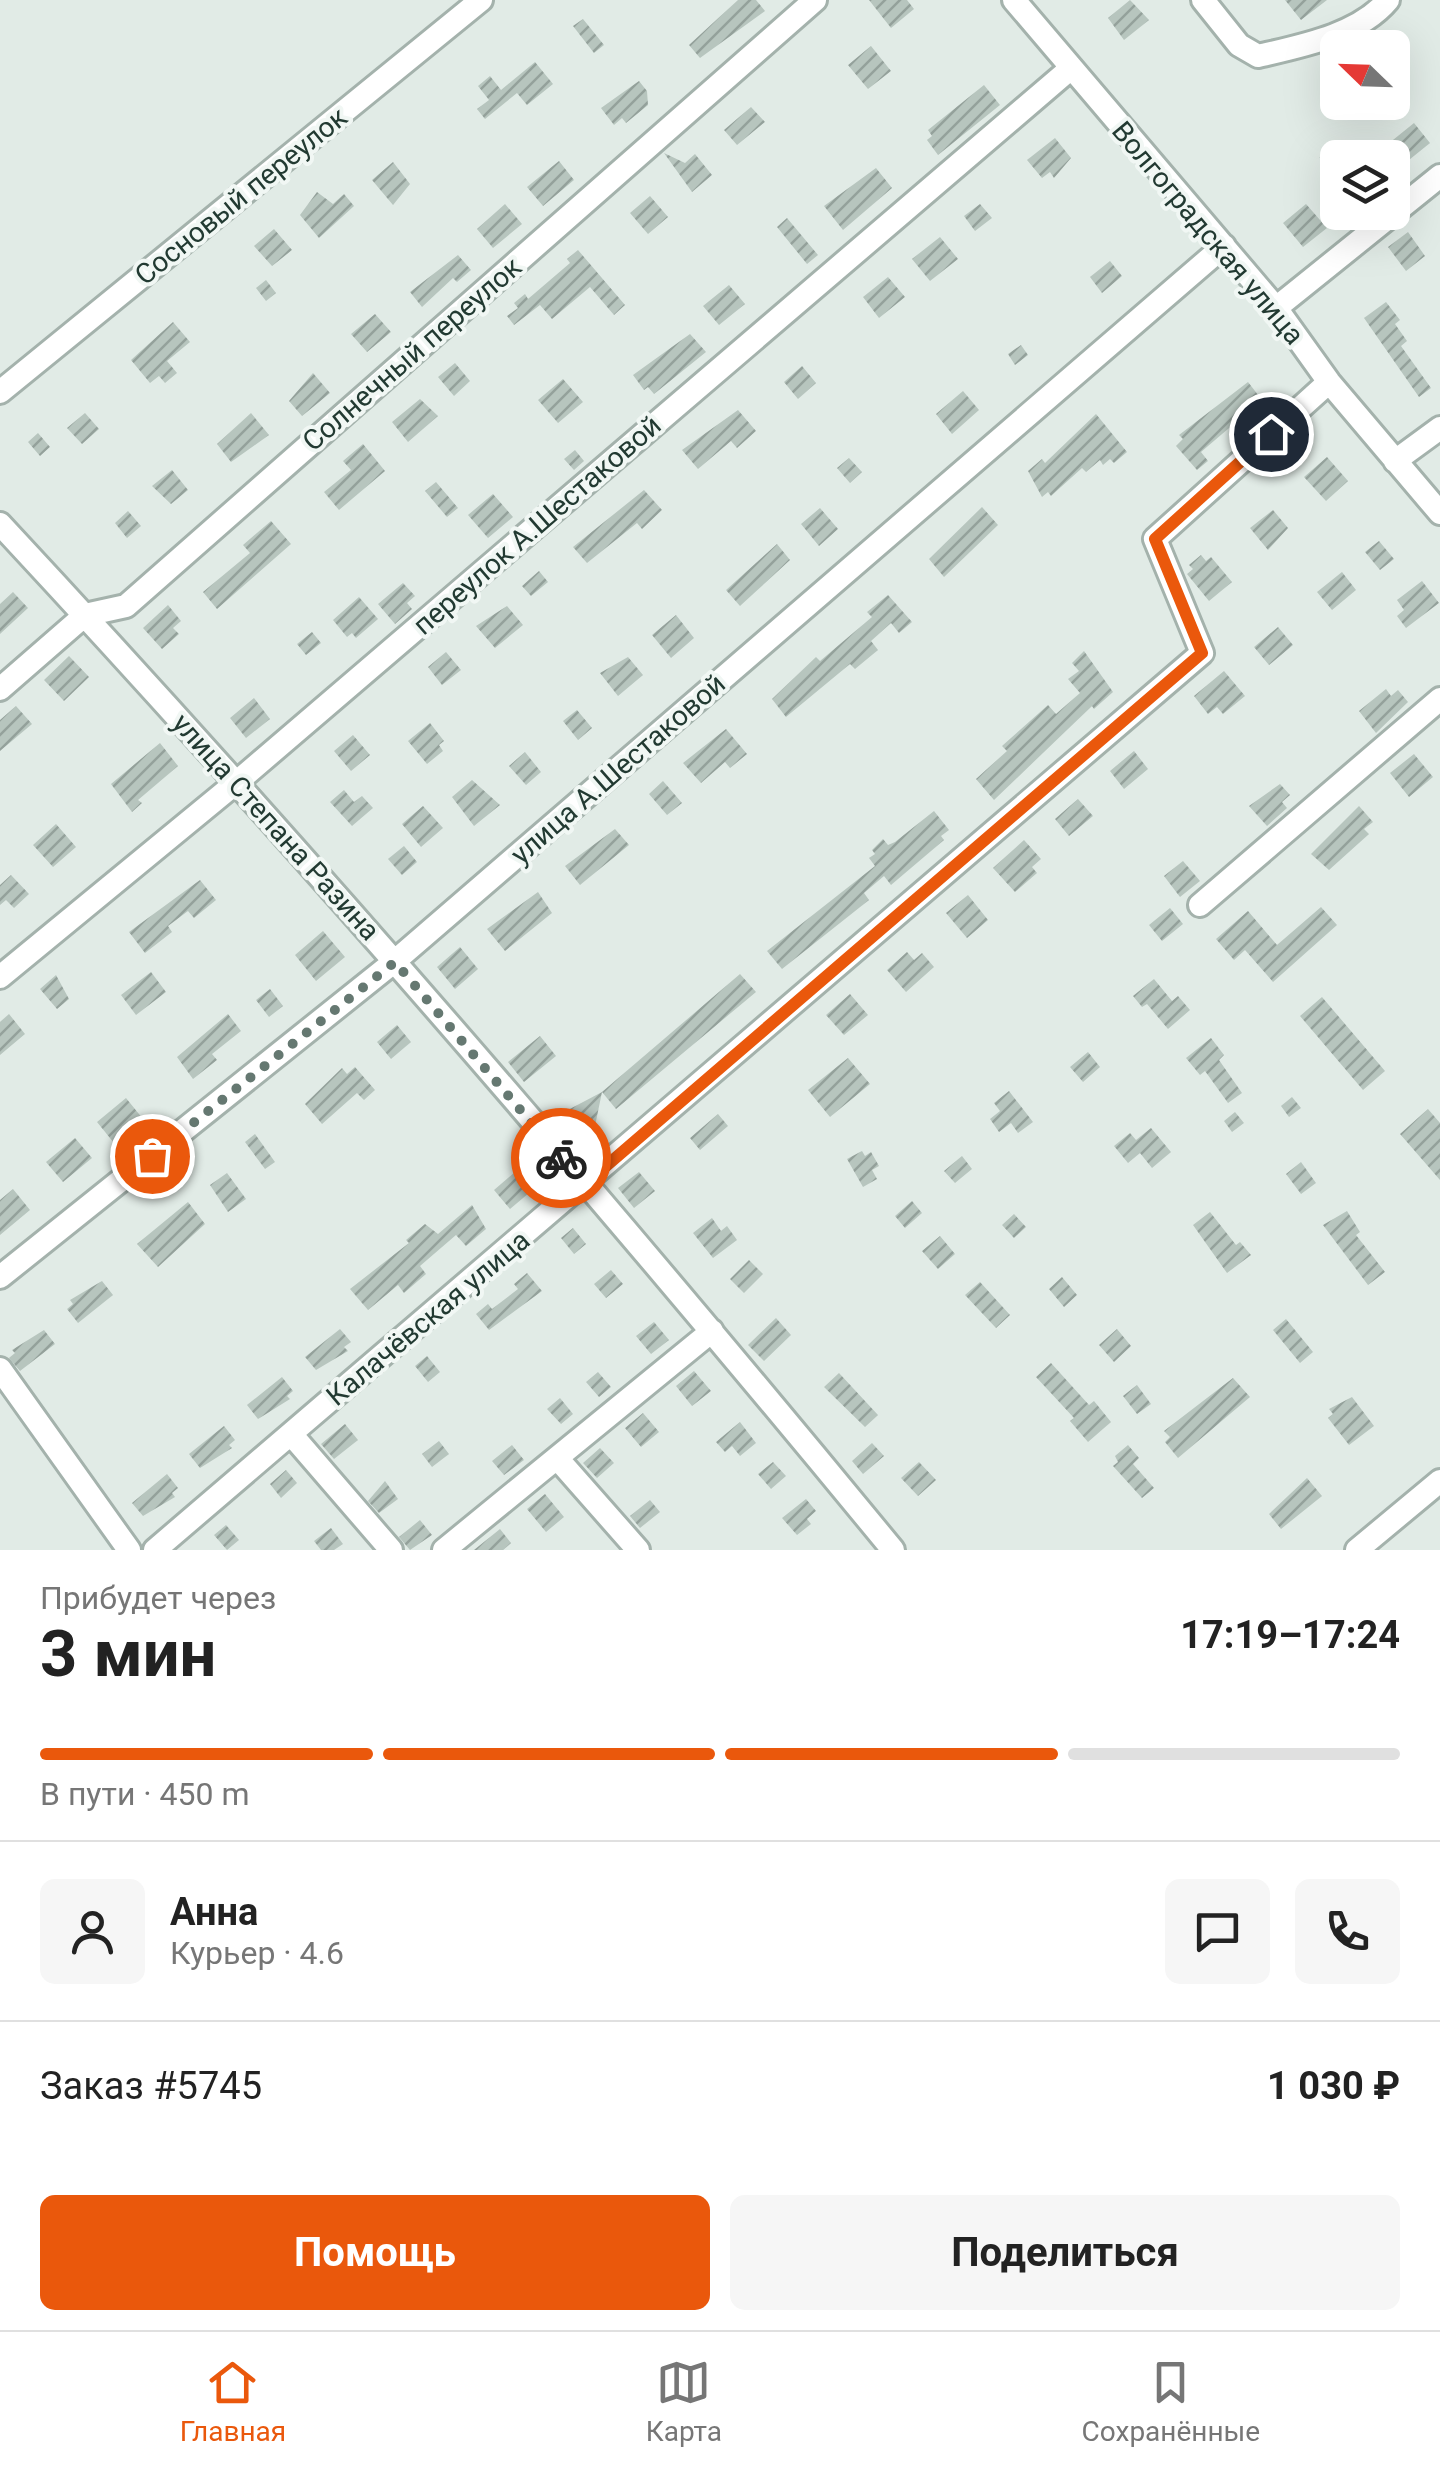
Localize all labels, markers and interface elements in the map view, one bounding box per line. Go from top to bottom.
north arrow [1320,30,1410,120]
map controls [1320,30,1410,230]
street label: Сосновый переулок [128,100,354,292]
street label: Волгоградская улица [1105,115,1311,351]
button: layers [1320,140,1410,230]
street label: Солнечный переулок [296,250,528,458]
pin [1229,392,1314,477]
icon: home [1244,407,1299,462]
street label: переулок А.Шестаковой [406,408,668,642]
street label: улица А.Шестаковой [504,667,732,871]
street label: улица Степана Разина [166,707,386,947]
courier [511,1108,611,1208]
pin [110,1114,195,1199]
icon: bag [125,1129,180,1184]
icon: bike [534,1131,589,1186]
street label: Калачёвская улица [320,1223,536,1413]
text: Прибудет через [40,1579,276,1617]
text: 17:19–17:24 [1180,1613,1400,1657]
text: 3 мин [40,1616,216,1692]
text: В пути · 450 m [40,1775,250,1813]
button: person [40,1879,145,1984]
button: chat [1165,1879,1270,1984]
button: phone [1295,1879,1400,1984]
text: Анна [170,1890,258,1934]
text: Курьер · 4.6 [170,1934,344,1972]
text: Заказ #5745 [40,2064,262,2108]
text: 1 030 ₽ [1267,2064,1400,2108]
button: Помощь [40,2195,710,2310]
button: Поделиться [730,2195,1400,2310]
tab: Главная [180,2355,286,2448]
tab: Карта [646,2355,722,2448]
tab: Сохранённые [1082,2355,1260,2448]

